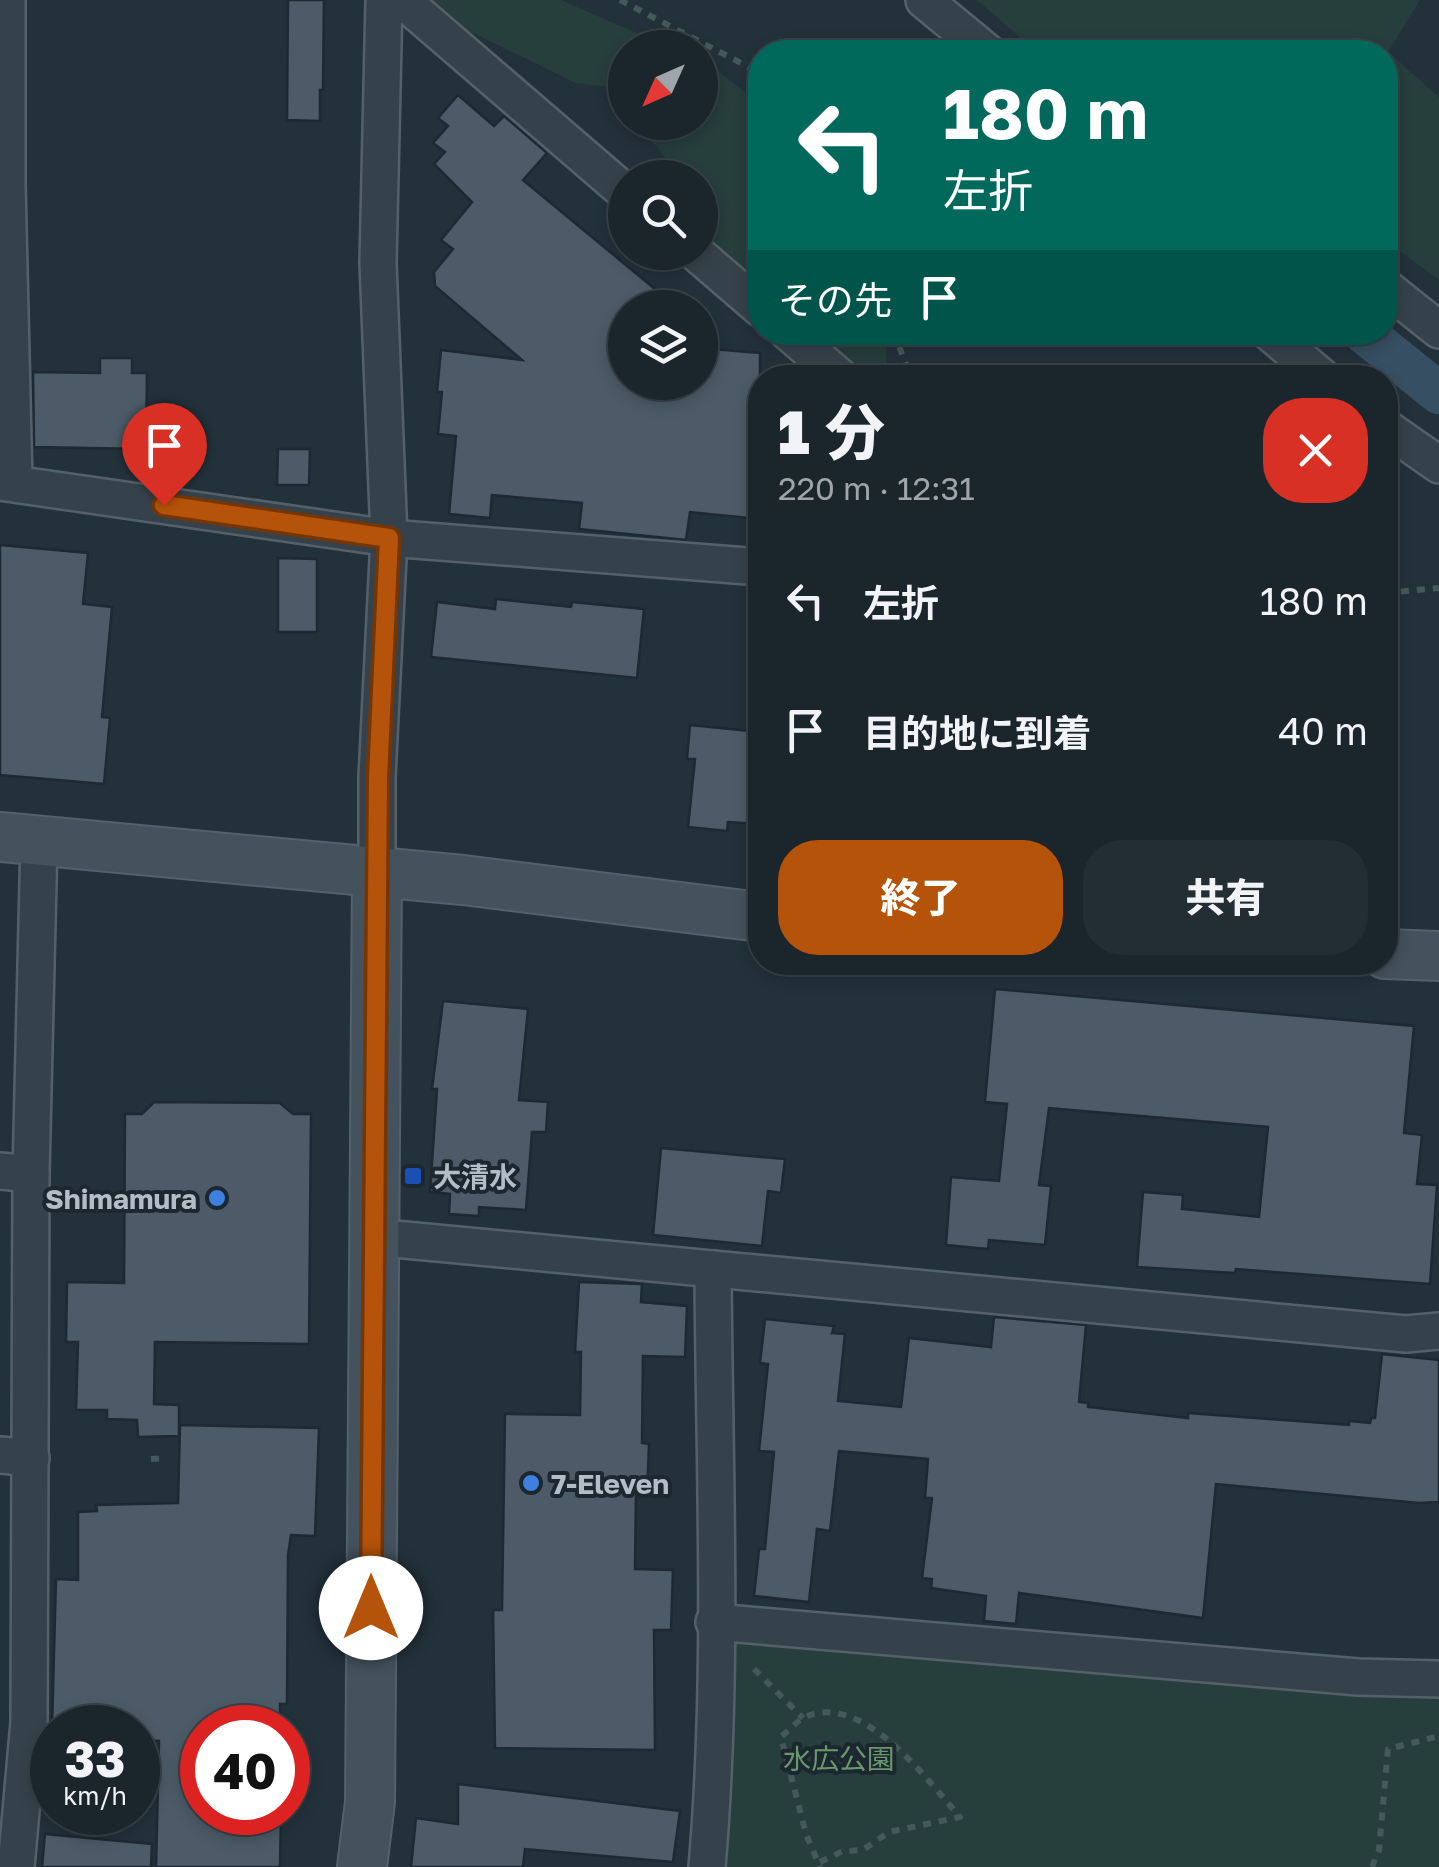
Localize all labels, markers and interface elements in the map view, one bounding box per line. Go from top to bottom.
north arrow [608,30,718,140]
map controls [608,30,718,400]
text: 180 m [943,70,1148,154]
icon: left [778,80,908,210]
button: search [608,160,718,270]
text: 左折 [943,163,1033,217]
icon: arrive [912,270,967,325]
text: その先 [778,277,892,322]
button: layers [608,290,718,400]
text: 1 分 [778,395,885,467]
button: close [1263,398,1368,503]
pin [122,403,207,506]
icon: arrive [137,418,192,473]
text: 220 m · 12:31 [778,469,975,507]
icon: left [778,573,833,628]
text: 180 m [1260,578,1368,623]
text: 左折 [863,580,939,625]
icon: arrive [778,703,833,758]
text: 40 m [1278,708,1368,753]
text: 目的地に到着 [863,710,1091,755]
button: 終了 [778,840,1063,955]
button: 共有 [1083,840,1368,955]
place label: 大清水 [433,1160,517,1193]
marker: 大清水 [402,1165,424,1187]
place label: Shimamura [45,1182,197,1215]
marker: Shimamura [206,1187,228,1209]
place label: 7-Eleven [551,1467,669,1500]
marker: 7-Eleven [520,1472,542,1494]
position arrow [319,1556,423,1660]
speed limit sign: 40 [180,1705,310,1835]
text: 33 [64,1728,125,1788]
park label: 水広公園 [783,1742,895,1775]
text: km/h [63,1780,127,1811]

